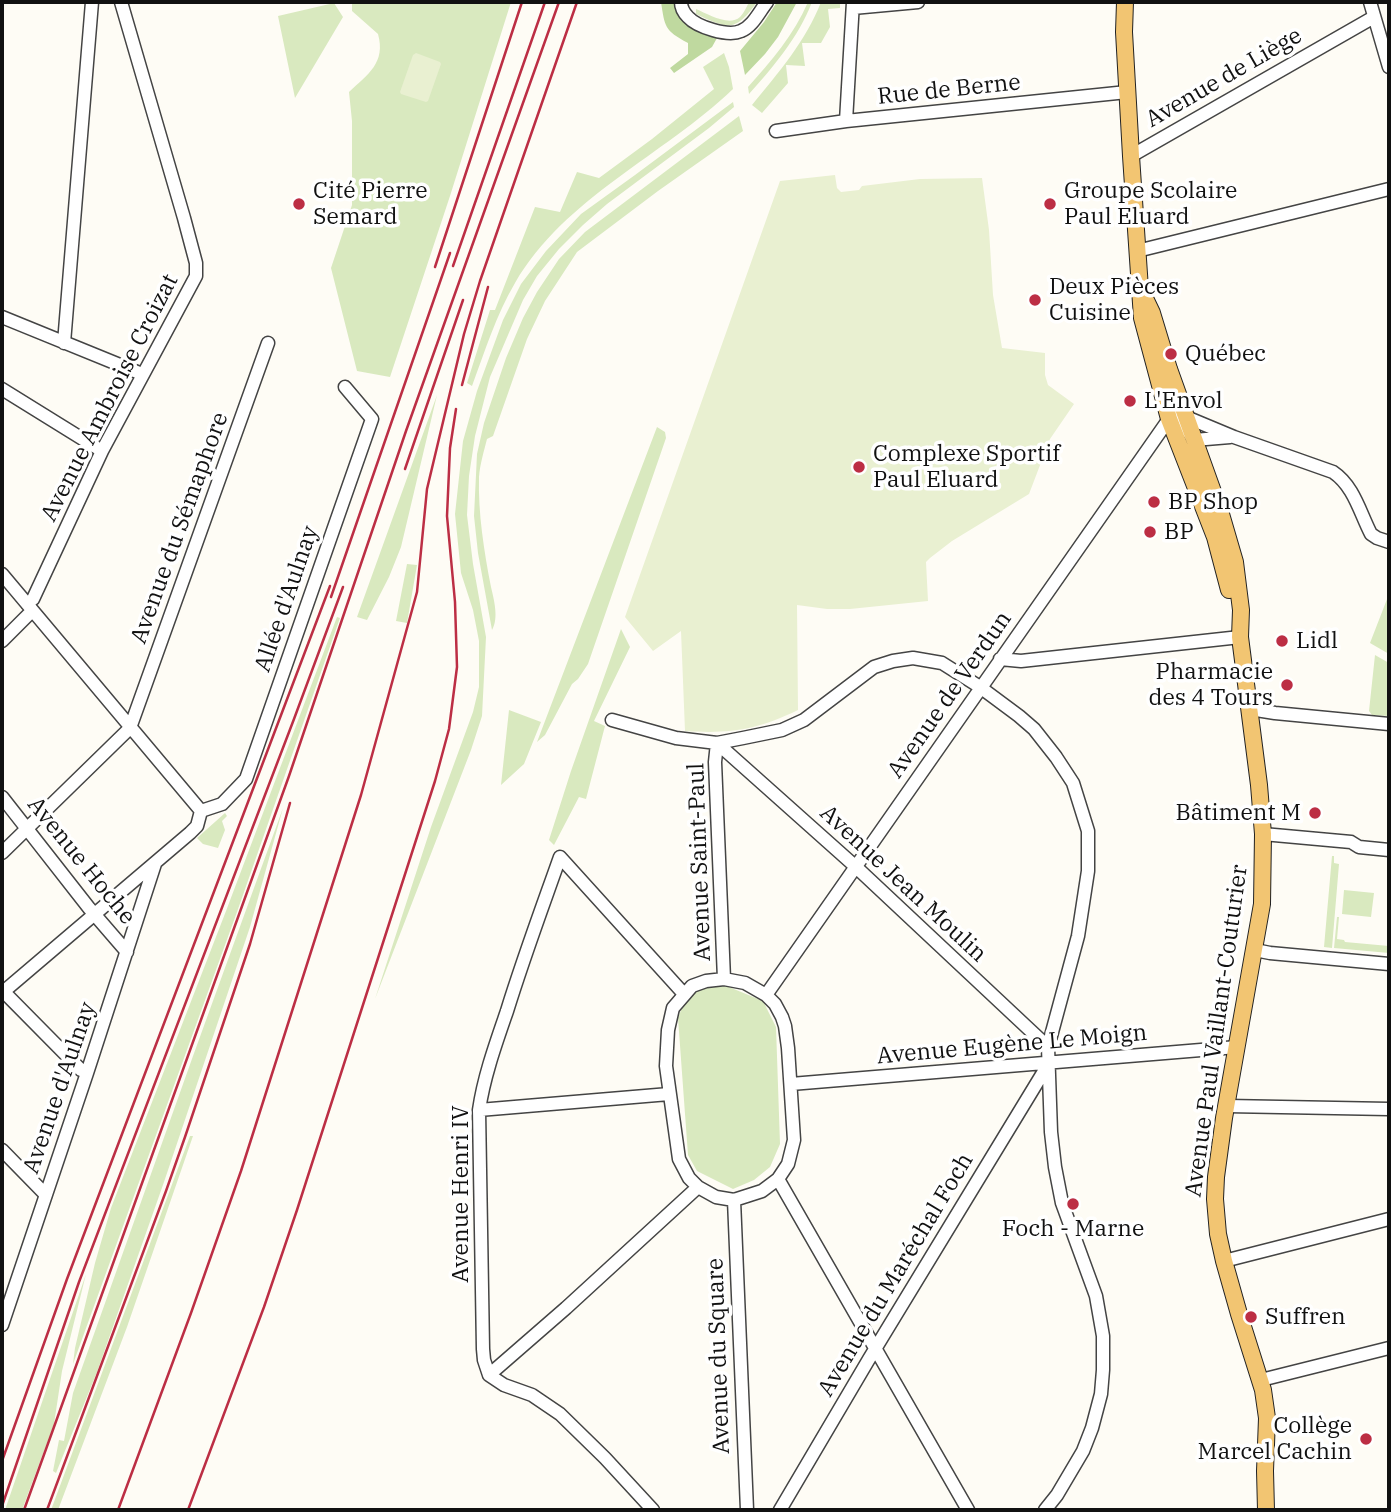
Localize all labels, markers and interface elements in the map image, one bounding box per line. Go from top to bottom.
street label: Avenue de Liège [1141,22,1307,134]
street label: Rue de Berne [876,69,1022,111]
place label: Cité Pierre Semard [313,177,428,231]
place label: Groupe Scolaire Paul Eluard [1064,177,1237,231]
marker: Cité Pierre Semard [291,196,307,212]
marker: Groupe Scolaire Paul Eluard [1042,196,1058,212]
street label: Avenue Ambroise Croizat [35,270,185,526]
place label: Deux Pièces Cuisine [1049,273,1179,327]
marker: Deux Pièces Cuisine [1027,292,1043,308]
place label: Québec [1185,340,1266,368]
marker: Québec [1163,346,1179,362]
place label: L'Envol [1144,387,1223,415]
marker: L'Envol [1122,393,1138,409]
street label: Avenue du Sémaphore [125,409,235,647]
place label: Complexe Sportif Paul Eluard [873,440,1060,494]
marker: Complexe Sportif Paul Eluard [851,459,867,475]
place label: BP Shop [1168,488,1258,516]
marker: BP Shop [1146,494,1162,510]
place label: BP [1164,518,1194,546]
street label: Allée d'Aulnay [249,522,325,676]
marker: BP [1142,524,1158,540]
street label: Avenue de Verdun [882,606,1018,784]
place label: Lidl [1296,627,1338,655]
marker: Lidl [1274,633,1290,649]
place label: Pharmacie des 4 Tours [1148,658,1273,712]
marker: Pharmacie des 4 Tours [1279,677,1295,693]
street label: Avenue Saint-Paul [683,762,717,962]
street label: Avenue Hoche [21,792,141,930]
place label: Bâtiment M [1175,799,1301,827]
street label: Avenue Jean Moulin [814,800,992,968]
marker: Bâtiment M [1307,805,1323,821]
street label: Avenue Paul Vaillant-Couturier [1180,863,1254,1199]
street label: Avenue d'Aulnay [18,999,102,1177]
street label: Avenue Eugène Le Moign [876,1019,1148,1071]
street label: Avenue Henri IV [447,1105,475,1283]
street label: Avenue du Maréchal Foch [812,1148,980,1402]
marker: Foch - Marne [1065,1196,1081,1212]
place label: Foch - Marne [1002,1215,1144,1243]
street label: Avenue du Square [702,1257,736,1455]
place label: Suffren [1265,1303,1346,1331]
marker: Suffren [1243,1309,1259,1325]
place label: Collège Marcel Cachin [1198,1412,1352,1466]
marker: Collège Marcel Cachin [1358,1431,1374,1447]

